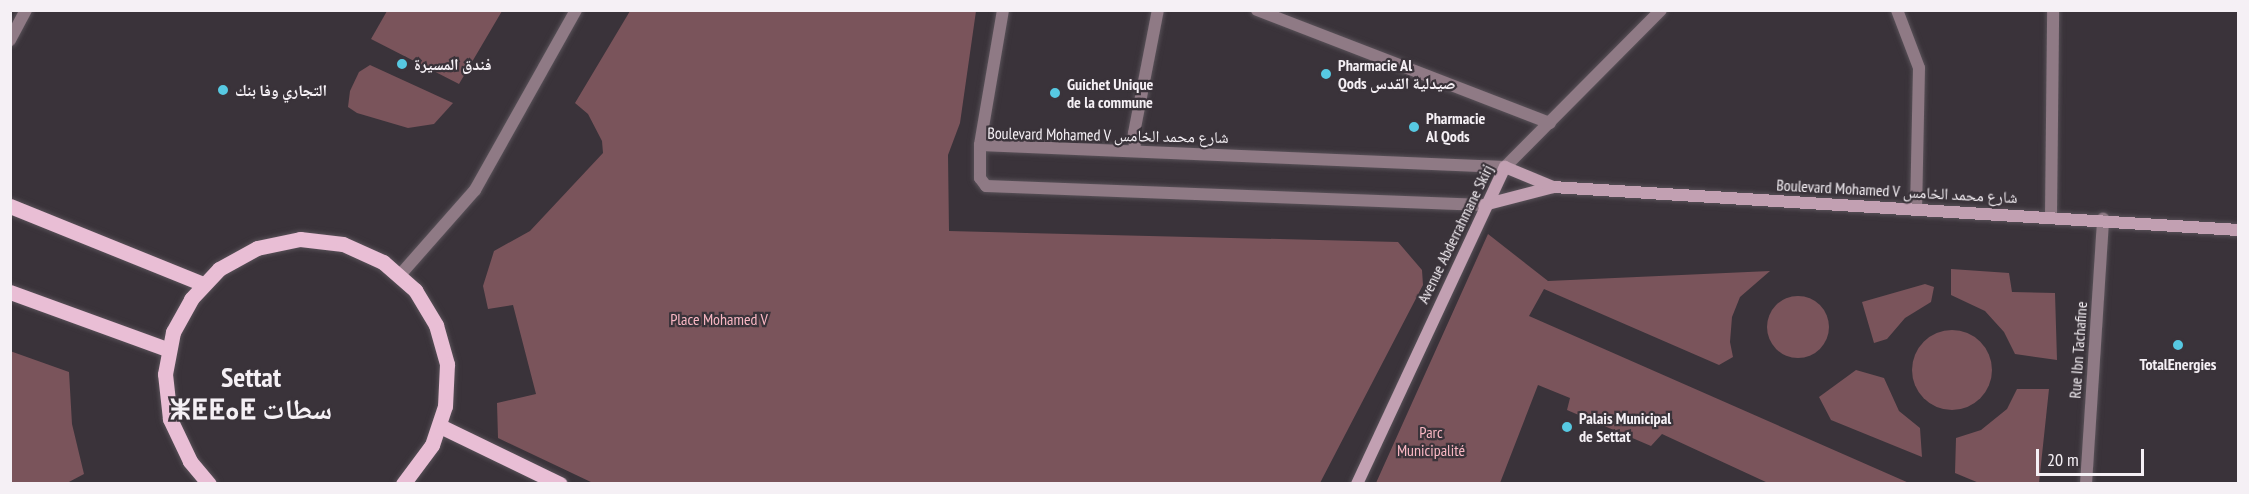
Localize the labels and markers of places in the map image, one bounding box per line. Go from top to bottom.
place label: فندق المسيرة [414,54,492,74]
place label: Pharmacie Al Qods صيدلية القدس [1338,55,1456,93]
marker: فندق المسيرة [395,57,409,71]
marker: Pharmacie Al Qods صيدلية القدس [1319,67,1333,81]
place label: Guichet Unique de la commune [1067,74,1153,112]
place label: التجاري وفا بنك [235,80,327,100]
marker: التجاري وفا بنك [216,83,230,97]
marker: Guichet Unique de la commune [1048,86,1062,100]
place label: Pharmacie Al Qods [1426,108,1485,146]
marker: Pharmacie Al Qods [1407,120,1421,134]
marker: TotalEnergies [2171,338,2185,352]
place label: TotalEnergies [2140,354,2216,374]
place label: Palais Municipal de Settat [1579,408,1671,446]
marker: Palais Municipal de Settat [1560,420,1574,434]

